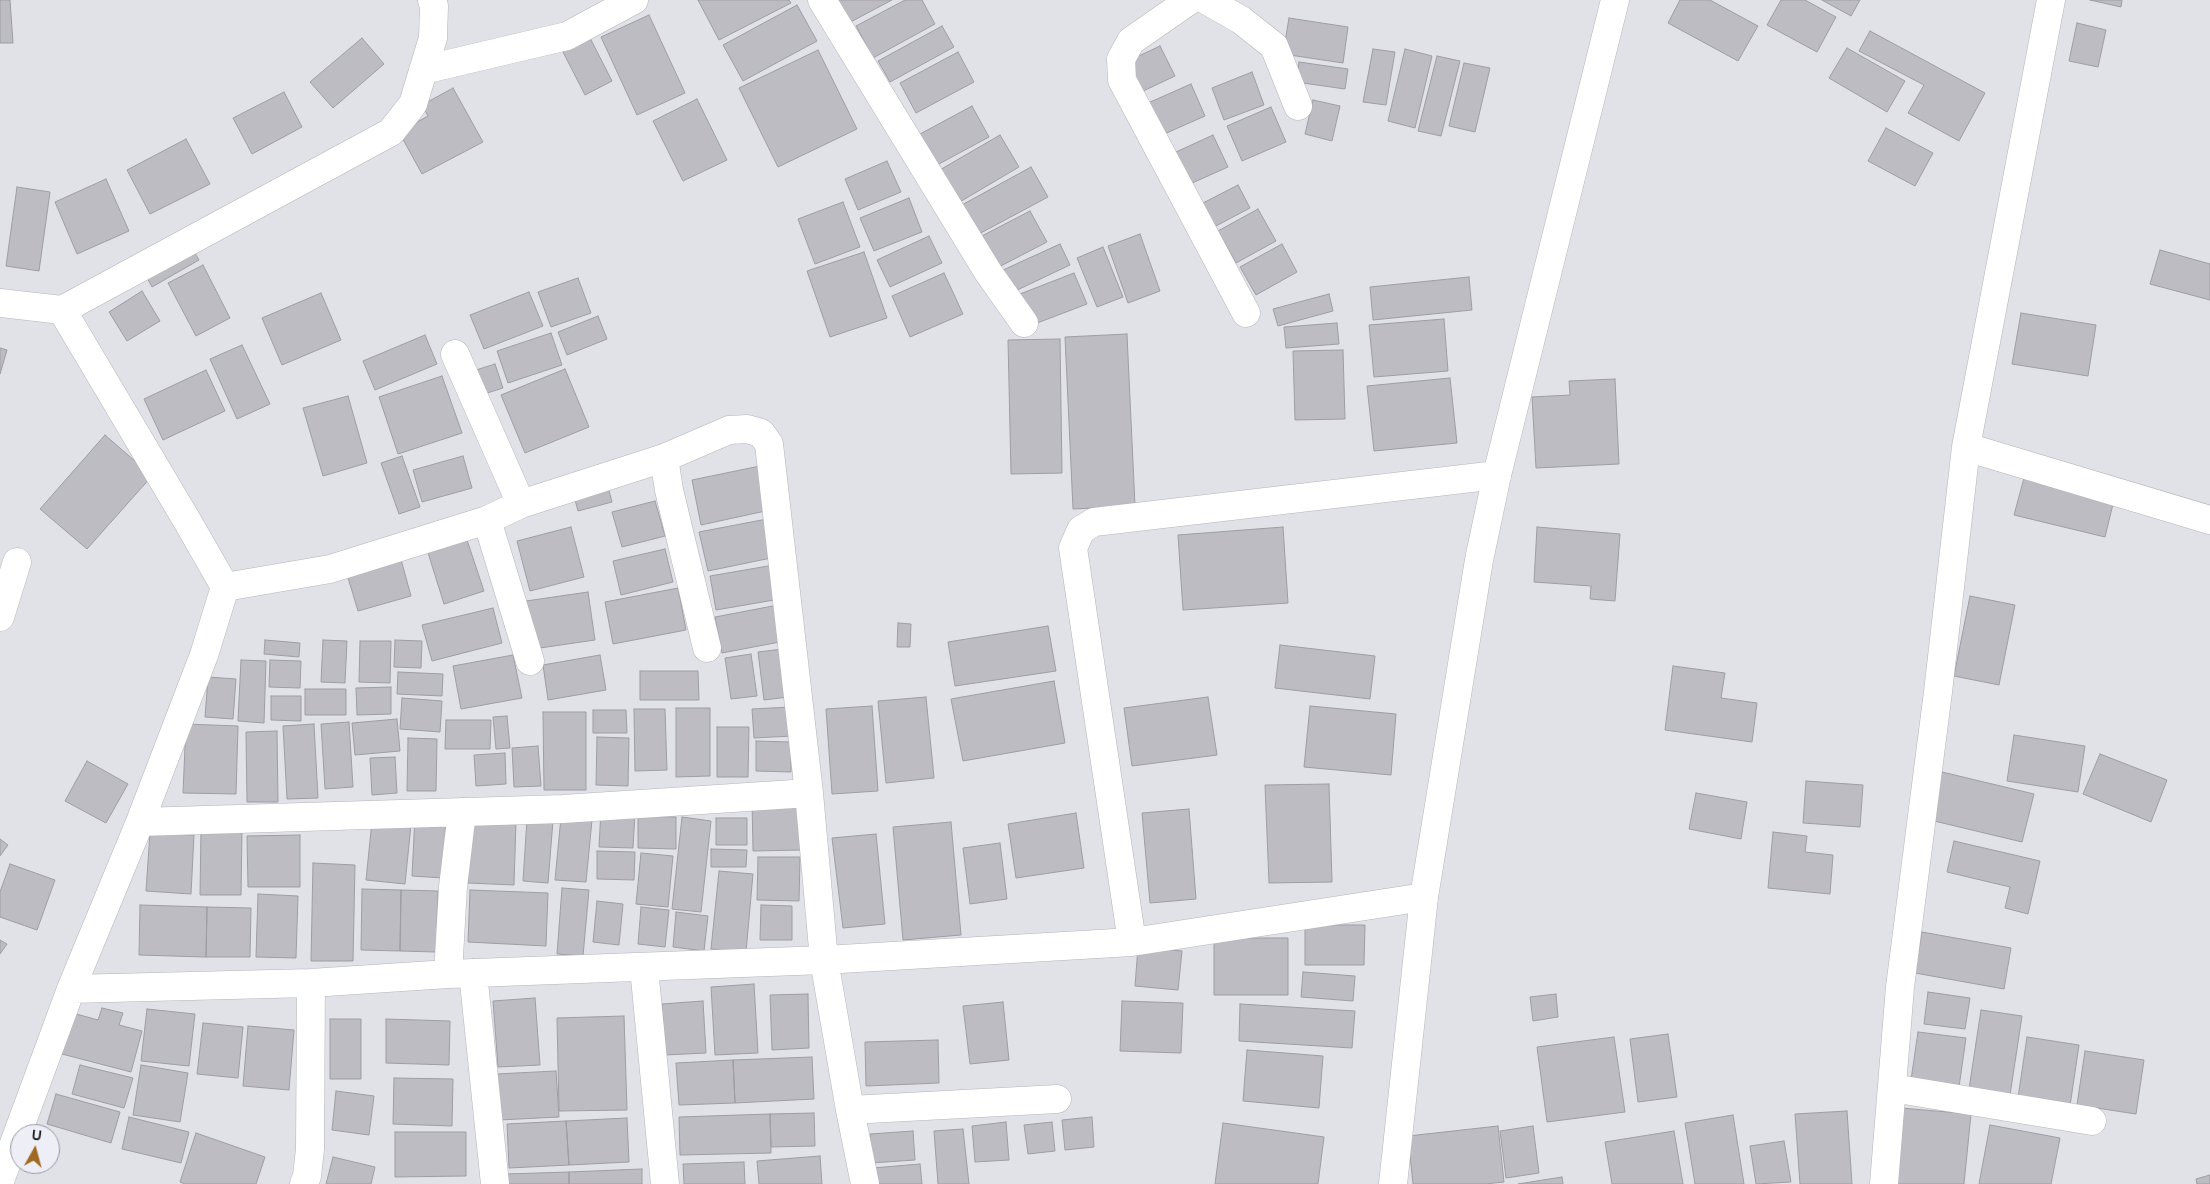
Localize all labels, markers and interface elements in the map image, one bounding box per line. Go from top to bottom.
north arrow [10,1124,60,1174]
text: U [31,1126,43,1145]

